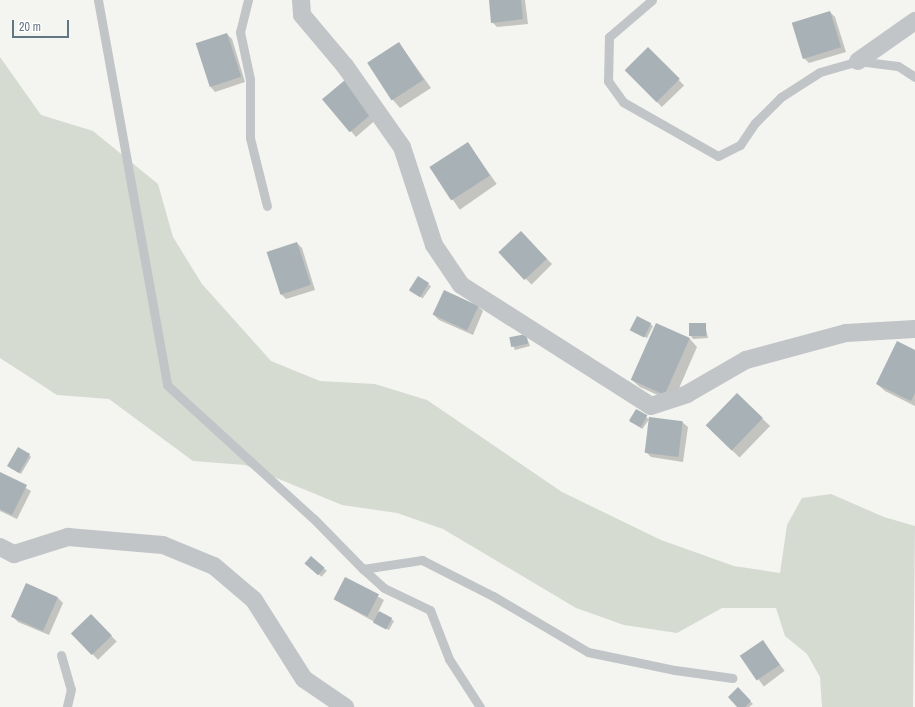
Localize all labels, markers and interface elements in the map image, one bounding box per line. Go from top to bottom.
scale bar [14,12,71,38]
text: 20 m [19,19,41,35]

